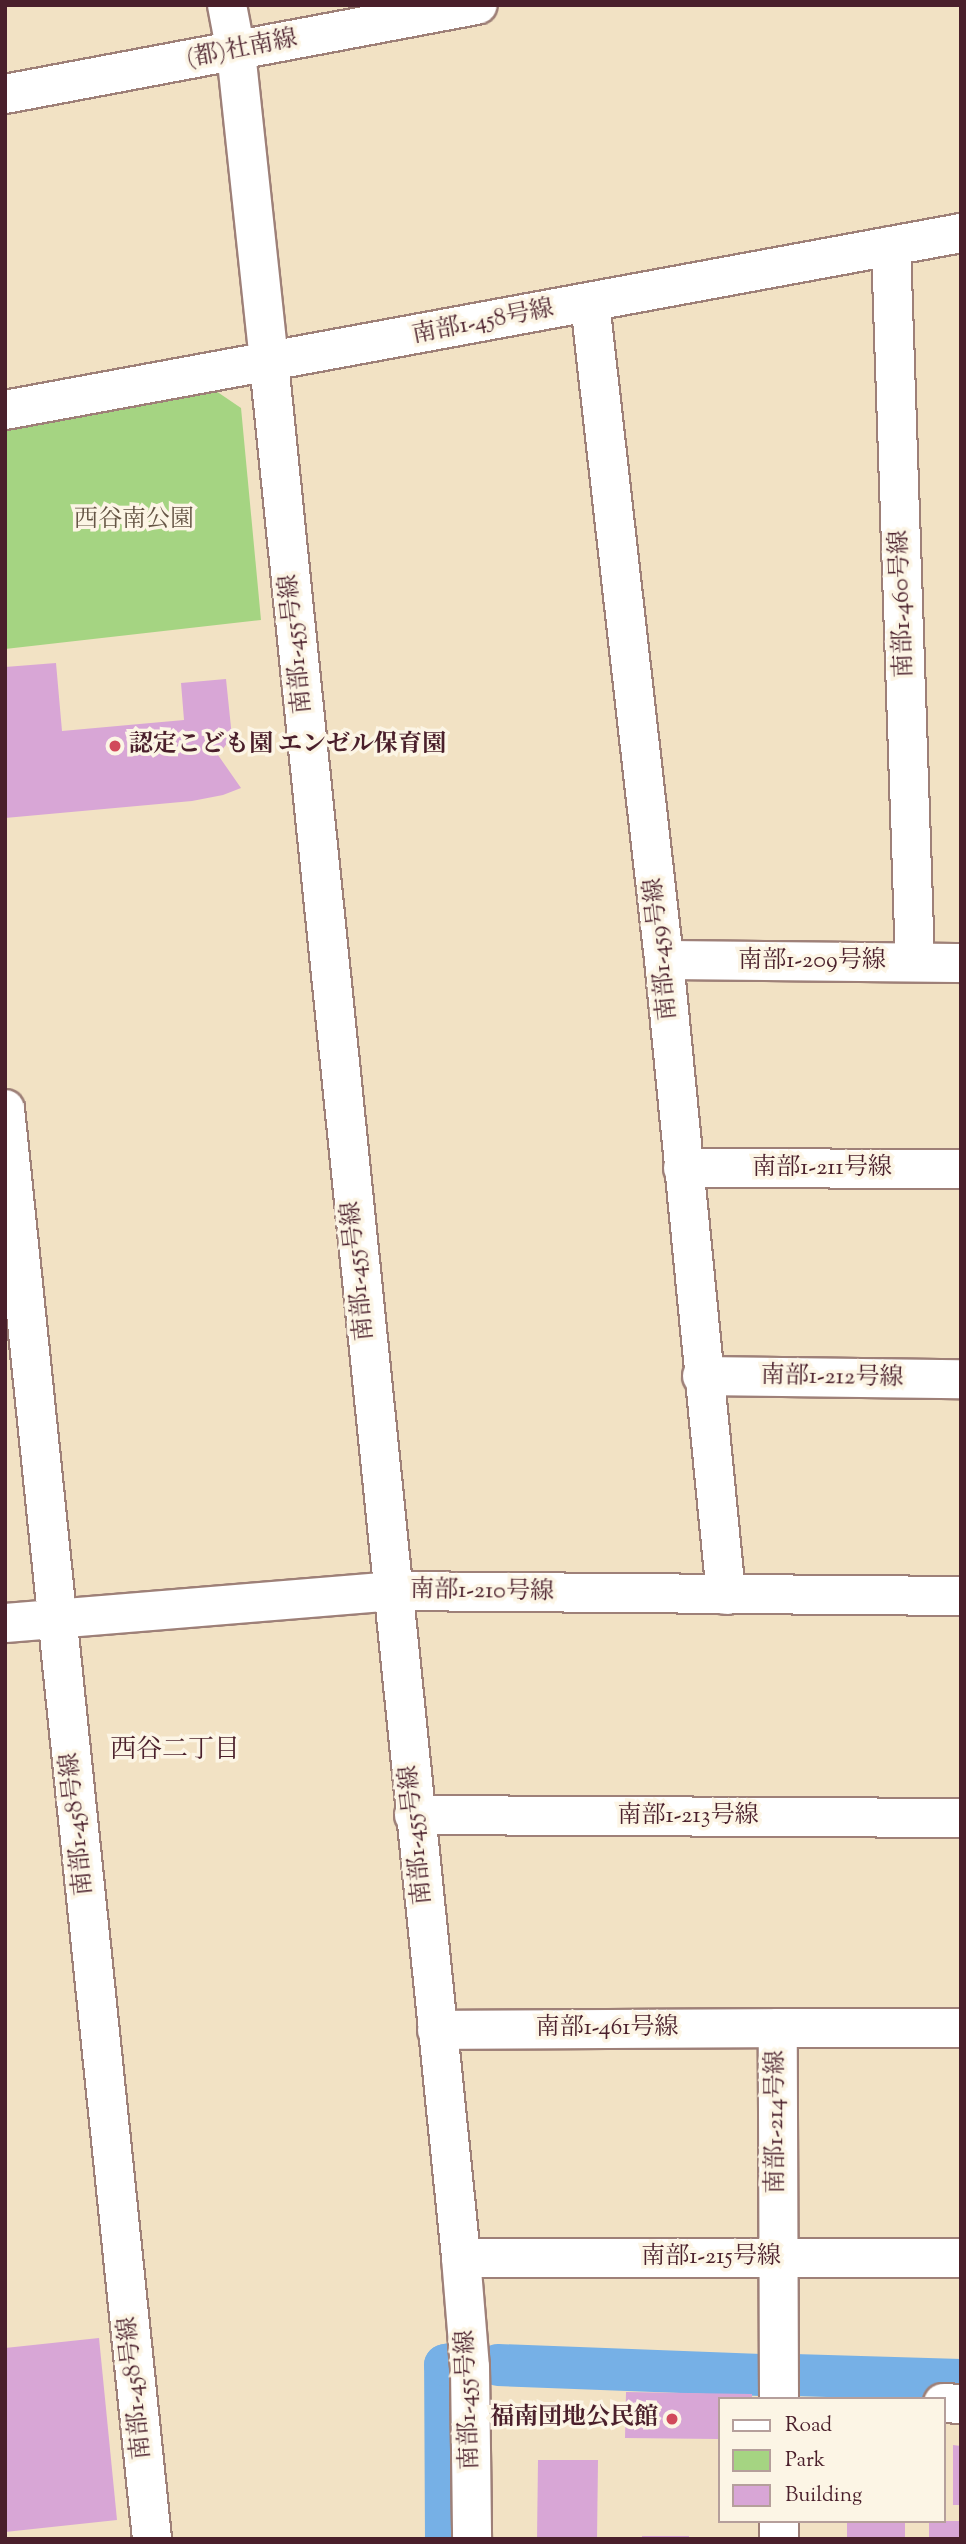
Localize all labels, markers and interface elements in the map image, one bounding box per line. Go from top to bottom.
street label: (都)社南線 [184,25,300,75]
street label: 南部1-458号線 [410,295,556,351]
park label: 西谷南公園 [74,507,194,535]
street label: 南部1-460号線 [886,530,920,678]
street label: 南部1-455号線 [275,573,319,715]
place label: 認定こども園 エンゼル保育園 [129,732,446,760]
marker: 認定こども園 エンゼル保育園 [107,738,123,754]
street label: 南部1-459号線 [640,876,684,1022]
street label: 南部1-209号線 [738,948,886,976]
street label: 南部1-211号線 [752,1155,892,1183]
street label: 南部1-455号線 [337,1200,381,1342]
street label: 南部1-212号線 [760,1362,904,1394]
street label: 南部1-210号線 [410,1576,554,1608]
district label: 西谷二丁目 [110,1735,240,1767]
street label: 南部1-458号線 [56,1751,100,1897]
street label: 南部1-455号線 [395,1764,439,1906]
street label: 南部1-213号線 [617,1803,759,1831]
street label: 南部1-461号線 [536,2015,678,2043]
street label: 南部1-214号線 [763,2050,791,2194]
street label: 南部1-215号線 [641,2244,781,2272]
street label: 南部1-458号線 [114,2315,158,2461]
street label: 南部1-455号線 [452,2330,486,2470]
legend [718,2397,945,2523]
place label: 福南団地公民館 [490,2405,658,2433]
marker: 福南団地公民館 [664,2411,680,2427]
text: Road [785,2411,832,2441]
text: Park [785,2446,825,2476]
text: Building [785,2481,862,2511]

